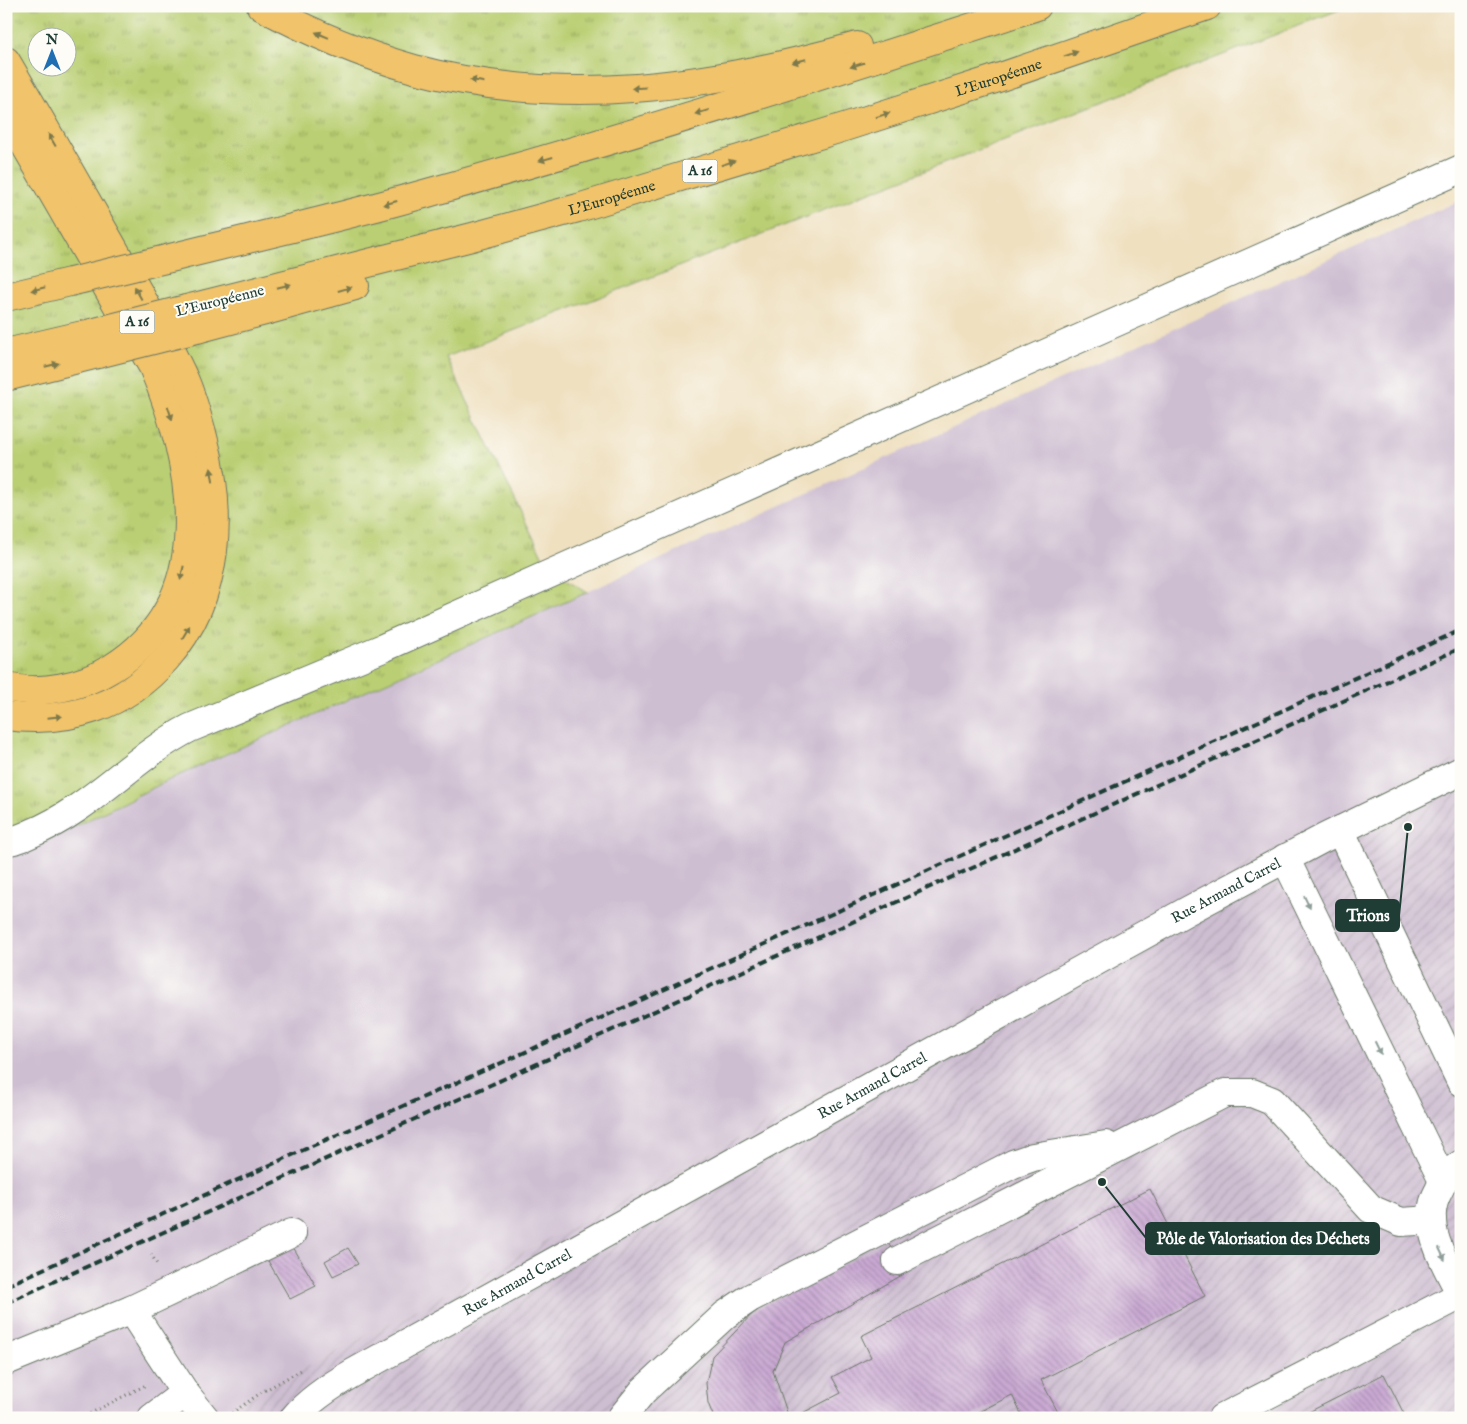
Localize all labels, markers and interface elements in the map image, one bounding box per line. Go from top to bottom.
north arrow [28,28,78,78]
text: N [45,31,58,49]
one-way arrow [315,31,329,39]
one-way arrow [1063,49,1078,57]
street label: L'Européenne [953,54,1044,101]
one-way arrow [792,58,807,66]
one-way arrow [850,61,865,69]
one-way arrow [469,77,485,85]
one-way arrow [631,84,647,92]
one-way arrow [694,108,710,116]
one-way arrow [876,110,891,118]
one-way arrow [47,133,56,146]
one-way arrow [539,155,554,163]
one-way arrow [720,159,735,167]
road number: A 16 [682,160,718,182]
street label: L'Européenne [566,176,658,220]
one-way arrow [382,199,398,207]
street label: L'Européenne [174,281,266,321]
one-way arrow [277,281,292,289]
one-way arrow [31,285,46,293]
one-way arrow [134,285,142,300]
one-way arrow [338,285,353,293]
road number: A 16 [120,311,154,334]
one-way arrow [45,361,60,369]
one-way arrow [166,406,174,421]
one-way arrow [207,466,215,482]
one-way arrow [178,565,186,580]
one-way arrow [181,625,190,638]
one-way arrow [47,712,63,720]
street label: Rue Armand Carrel [1168,853,1285,927]
one-way arrow [1303,895,1311,909]
callout: Trions [1336,900,1399,931]
text: Trions [1345,907,1390,927]
one-way arrow [1374,1041,1382,1055]
street label: Rue Armand Carrel [814,1047,931,1123]
callout: Pôle de Valorisation des Déchets [1146,1223,1379,1254]
text: Pôle de Valorisation des Déchets [1156,1230,1370,1250]
street label: Rue Armand Carrel [459,1244,576,1320]
one-way arrow [1438,1247,1446,1261]

